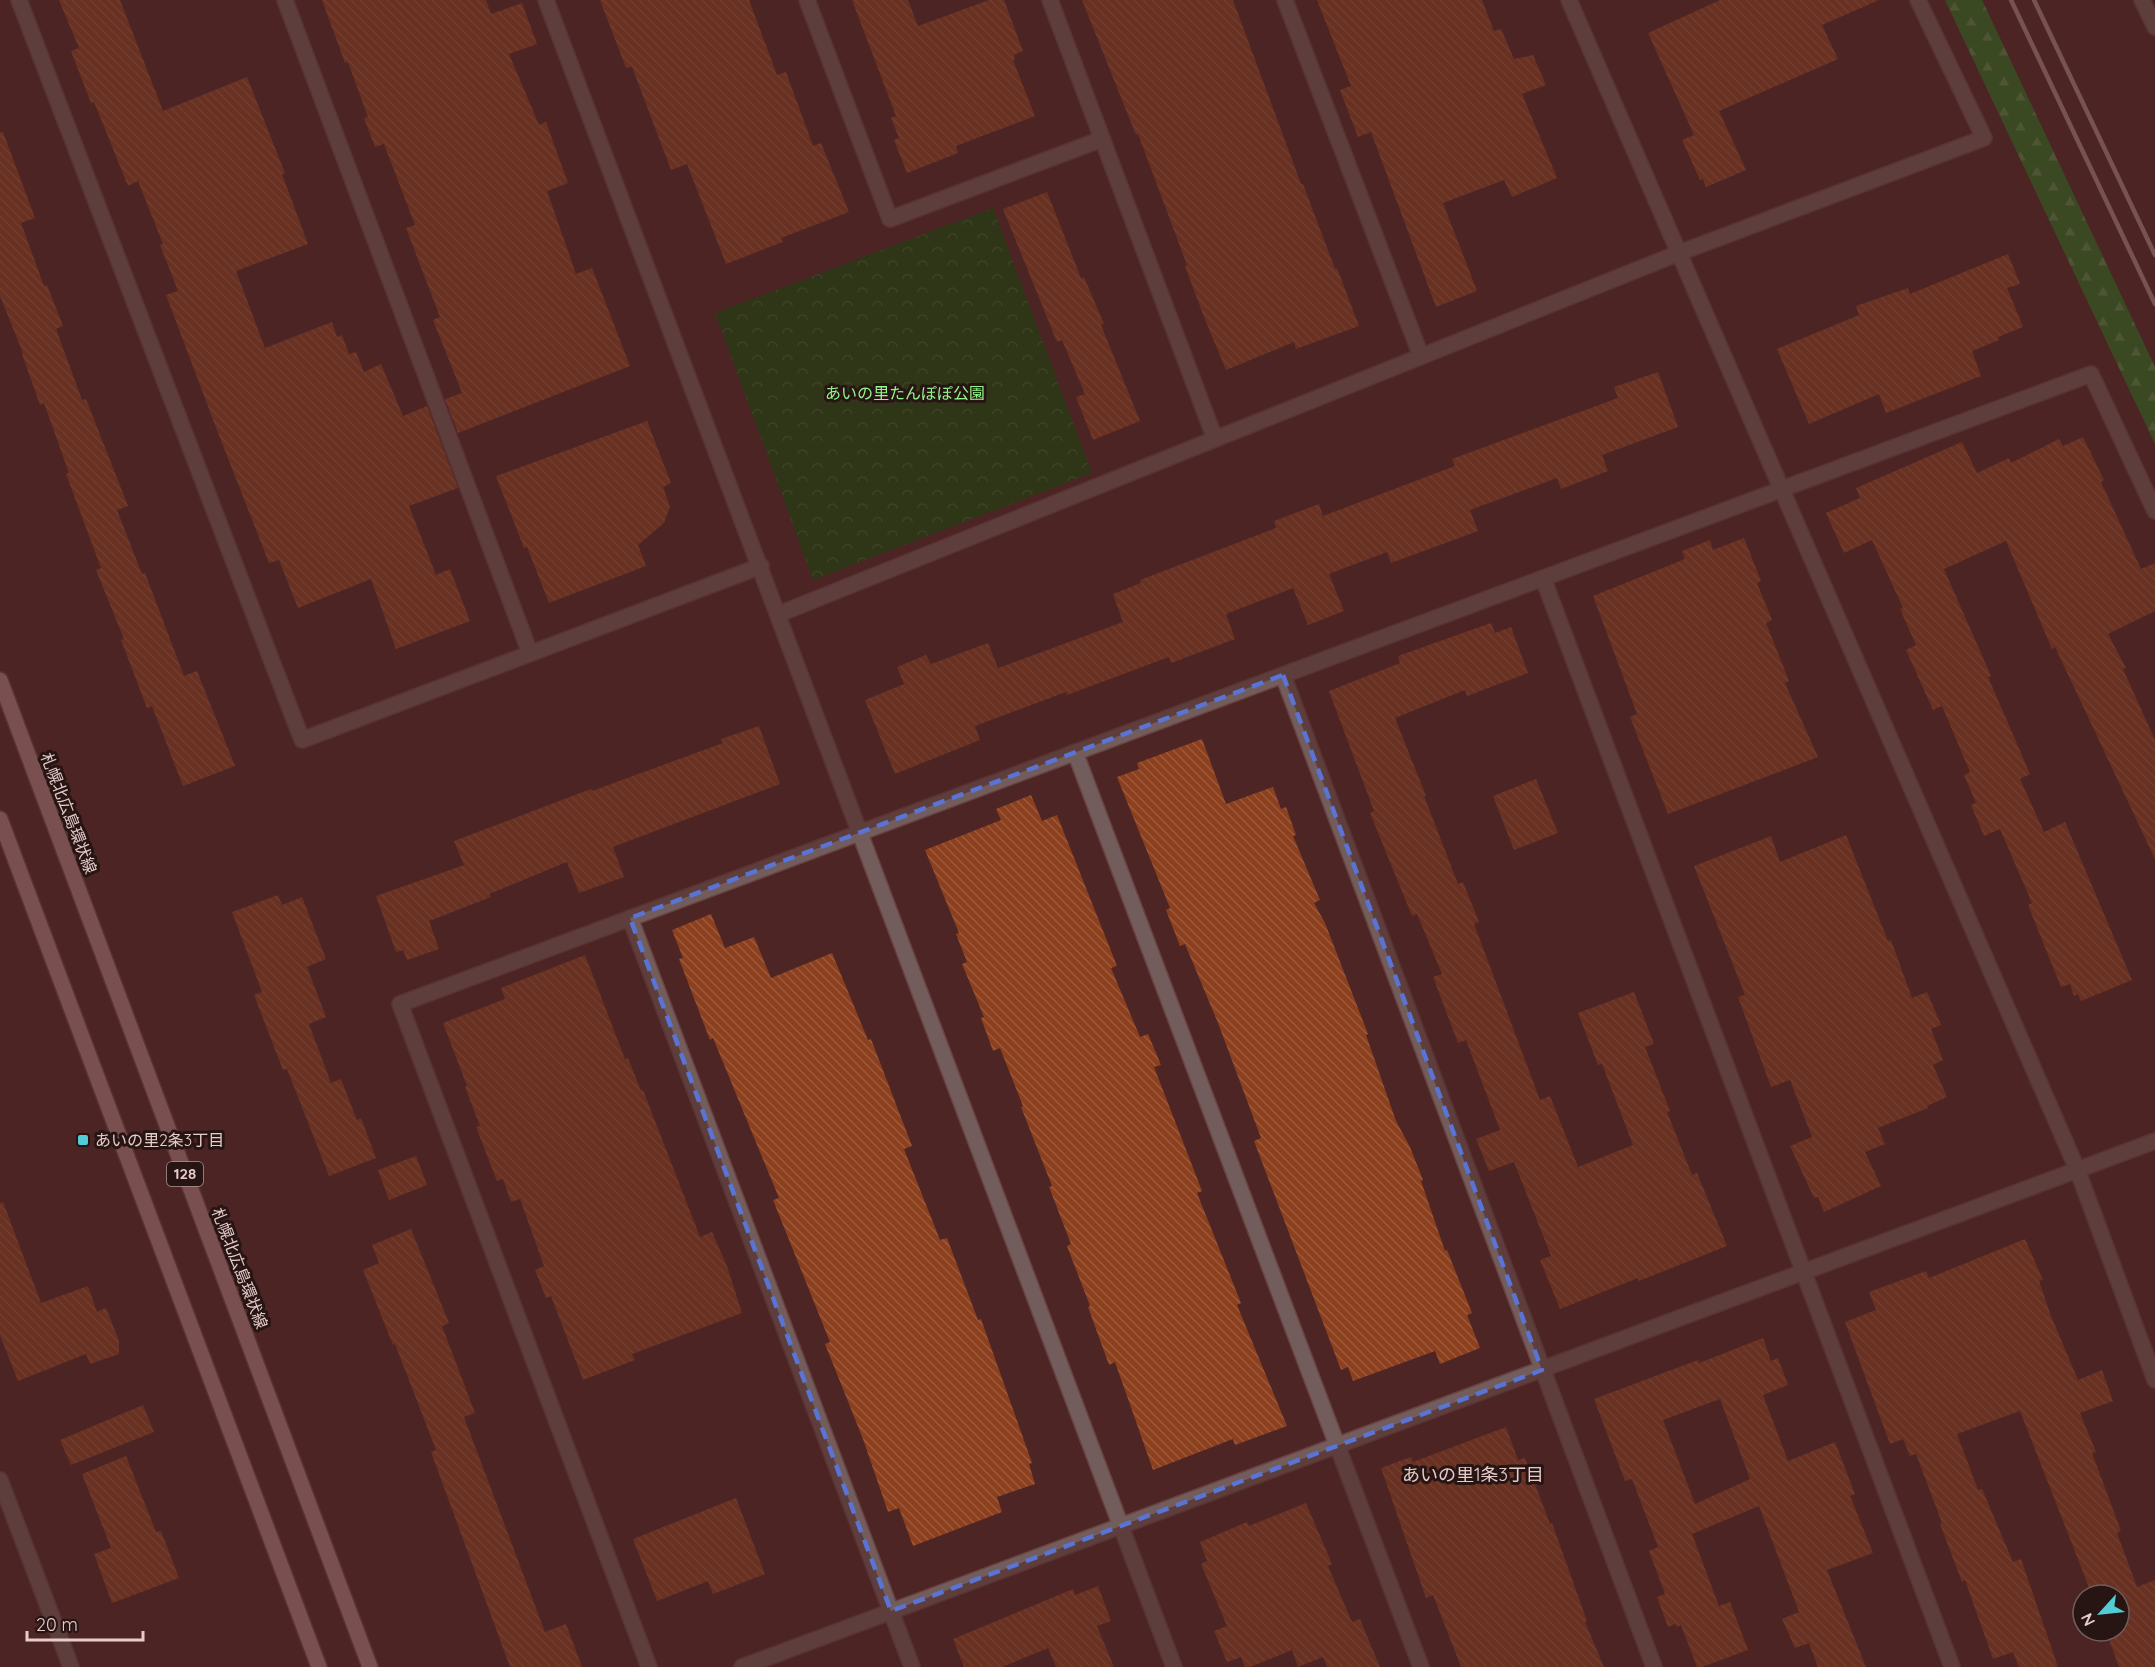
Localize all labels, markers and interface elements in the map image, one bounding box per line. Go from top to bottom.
park label: あいの里たんぽぽ公園 [825,383,985,403]
street label: 札幌北広島環状線 [37,750,101,876]
place label: あいの里2条3丁目 [95,1130,224,1150]
marker: あいの里2条3丁目 [76,1133,90,1147]
road number: 128 [167,1162,203,1186]
street label: 札幌北広島環状線 [208,1205,272,1331]
district label: あいの里1条3丁目 [1402,1463,1544,1486]
north arrow [2071,1583,2131,1643]
scale bar [27,1604,142,1642]
text: N [2076,1610,2099,1630]
text: 20 m [36,1613,78,1636]

